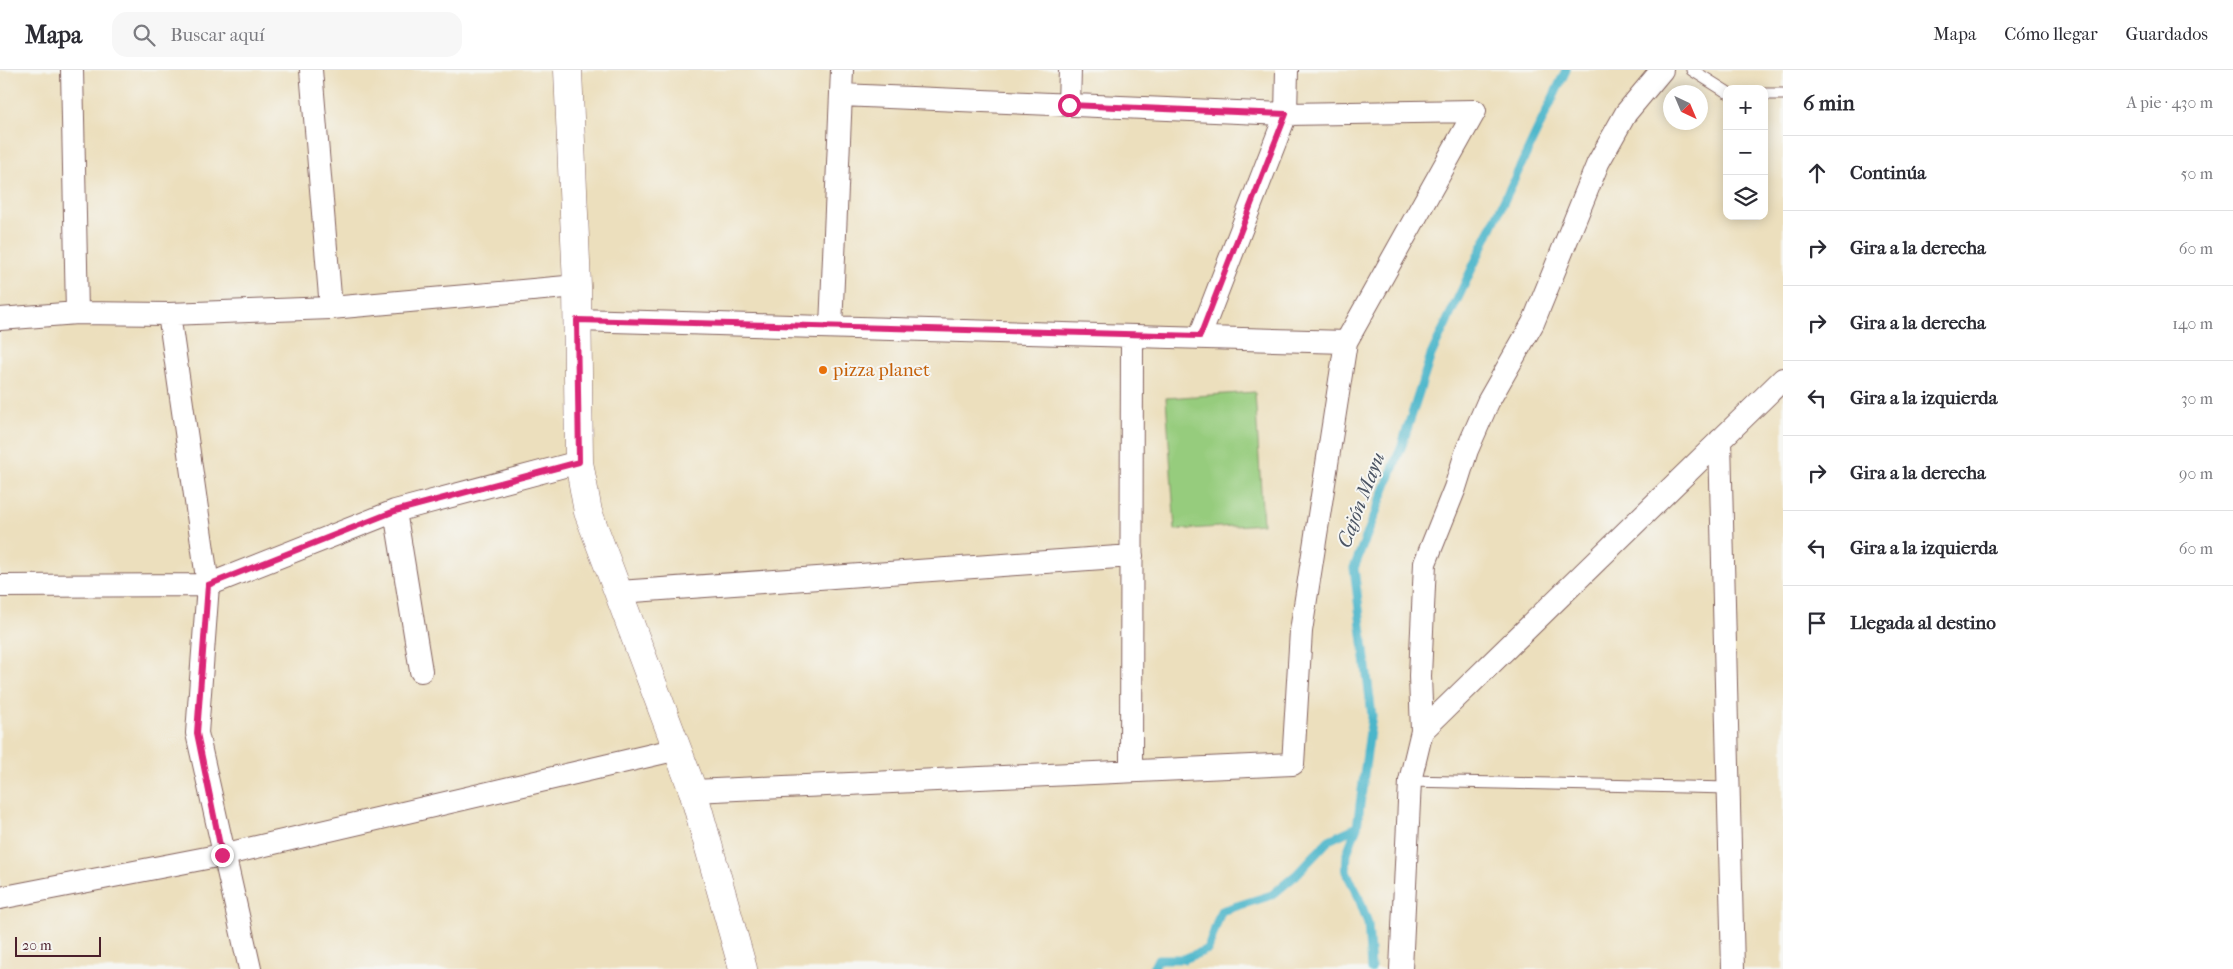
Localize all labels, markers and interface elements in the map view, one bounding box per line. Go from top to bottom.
search box [112,12,462,57]
text: Mapa [25,21,82,49]
icon: search [130,21,158,49]
text: Buscar aquí [170,24,265,46]
text: Mapa [1933,24,1976,45]
text: Cómo llegar [2004,24,2098,45]
text: Guardados [2126,24,2208,45]
north arrow [1663,85,1708,130]
map controls [1723,85,1768,220]
button: + [1723,85,1768,130]
text: 6 min [1803,91,1855,115]
text: A pie · 430 m [2126,93,2213,112]
route start [1058,94,1081,117]
button: − [1723,130,1768,175]
icon: ahead [1803,159,1831,187]
text: Continúa [1850,162,1926,184]
text: 50 m [2181,164,2213,183]
button: layers [1723,175,1768,220]
icon: right [1803,234,1831,262]
text: Gira a la derecha [1850,237,1986,259]
text: 60 m [2179,239,2213,258]
icon: right [1803,309,1831,337]
text: Gira a la derecha [1850,312,1986,334]
text: 140 m [2172,314,2213,333]
place label: pizza planet [832,359,930,381]
marker: pizza planet [817,364,829,376]
icon: left [1803,384,1831,412]
text: Gira a la izquierda [1850,387,1997,409]
text: 30 m [2181,389,2213,408]
water label: Cajón Mayu [1332,449,1390,551]
icon: right [1803,459,1831,487]
text: Gira a la derecha [1850,462,1986,484]
text: 90 m [2179,464,2213,483]
icon: left [1803,534,1831,562]
text: Gira a la izquierda [1850,537,1997,559]
text: 60 m [2179,539,2213,558]
icon: arrive [1803,609,1831,637]
text: Llegada al destino [1850,612,1996,634]
route end [211,844,234,867]
scale bar [15,934,101,957]
text: 20 m [22,937,52,954]

